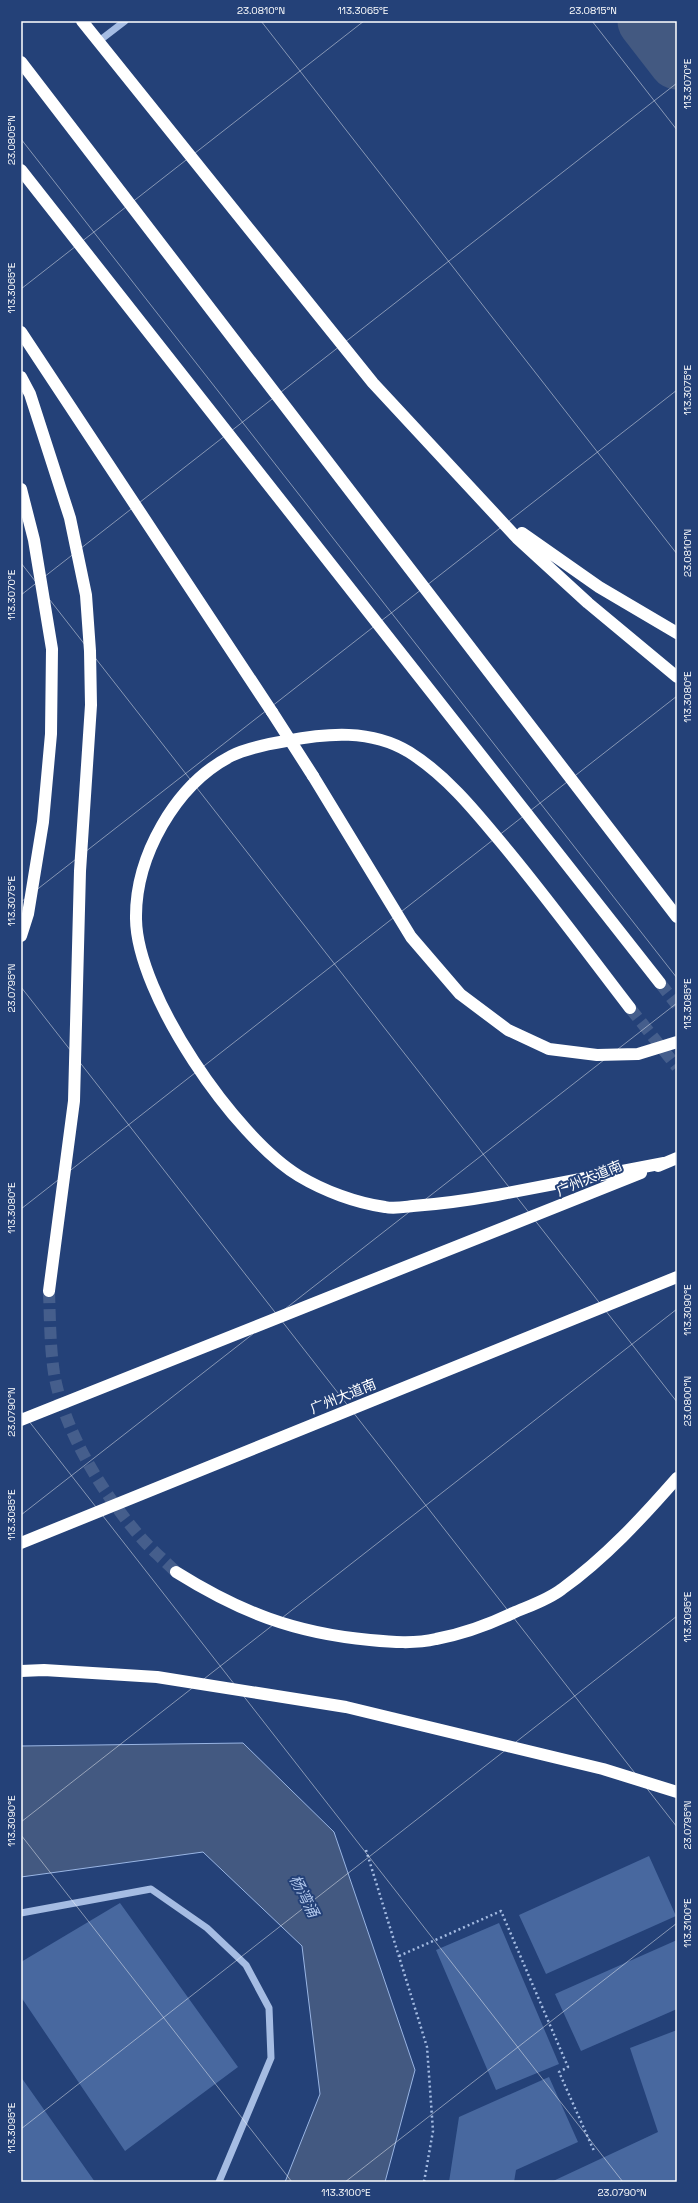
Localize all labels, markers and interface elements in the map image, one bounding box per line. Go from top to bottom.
text: 23.0810°N [237,4,285,17]
text: 113.3065°E [338,4,389,17]
text: 23.0815°N [569,4,617,17]
text: 113.3070°E [681,58,694,109]
text: 23.0805°N [5,115,18,165]
text: 113.3065°E [5,262,18,313]
text: 113.3075°E [681,364,694,415]
text: 23.0810°N [681,529,694,577]
text: 113.3070°E [5,569,18,620]
text: 113.3080°E [681,671,694,723]
text: 113.3075°E [5,875,18,926]
text: 23.0795°N [5,964,18,1012]
text: 113.3085°E [681,978,694,1030]
street label: 广州大道南 [553,1156,625,1200]
text: 113.3080°E [5,1182,18,1234]
text: 113.3090°E [681,1284,694,1336]
street label: 广州大道南 [307,1375,379,1417]
text: 23.0800°N [681,1376,694,1426]
text: 23.0790°N [5,1387,18,1437]
text: 113.3085°E [5,1489,18,1541]
text: 113.3095°E [681,1591,694,1642]
text: 113.3090°E [5,1795,18,1847]
text: 23.0795°N [681,1801,694,1849]
water label: 杨湾涌 [286,1871,324,1922]
text: 113.3100°E [681,1898,694,1948]
text: 113.3095°E [5,2102,18,2153]
text: 113.3100°E [321,2186,371,2199]
text: 23.0790°N [597,2186,647,2199]

